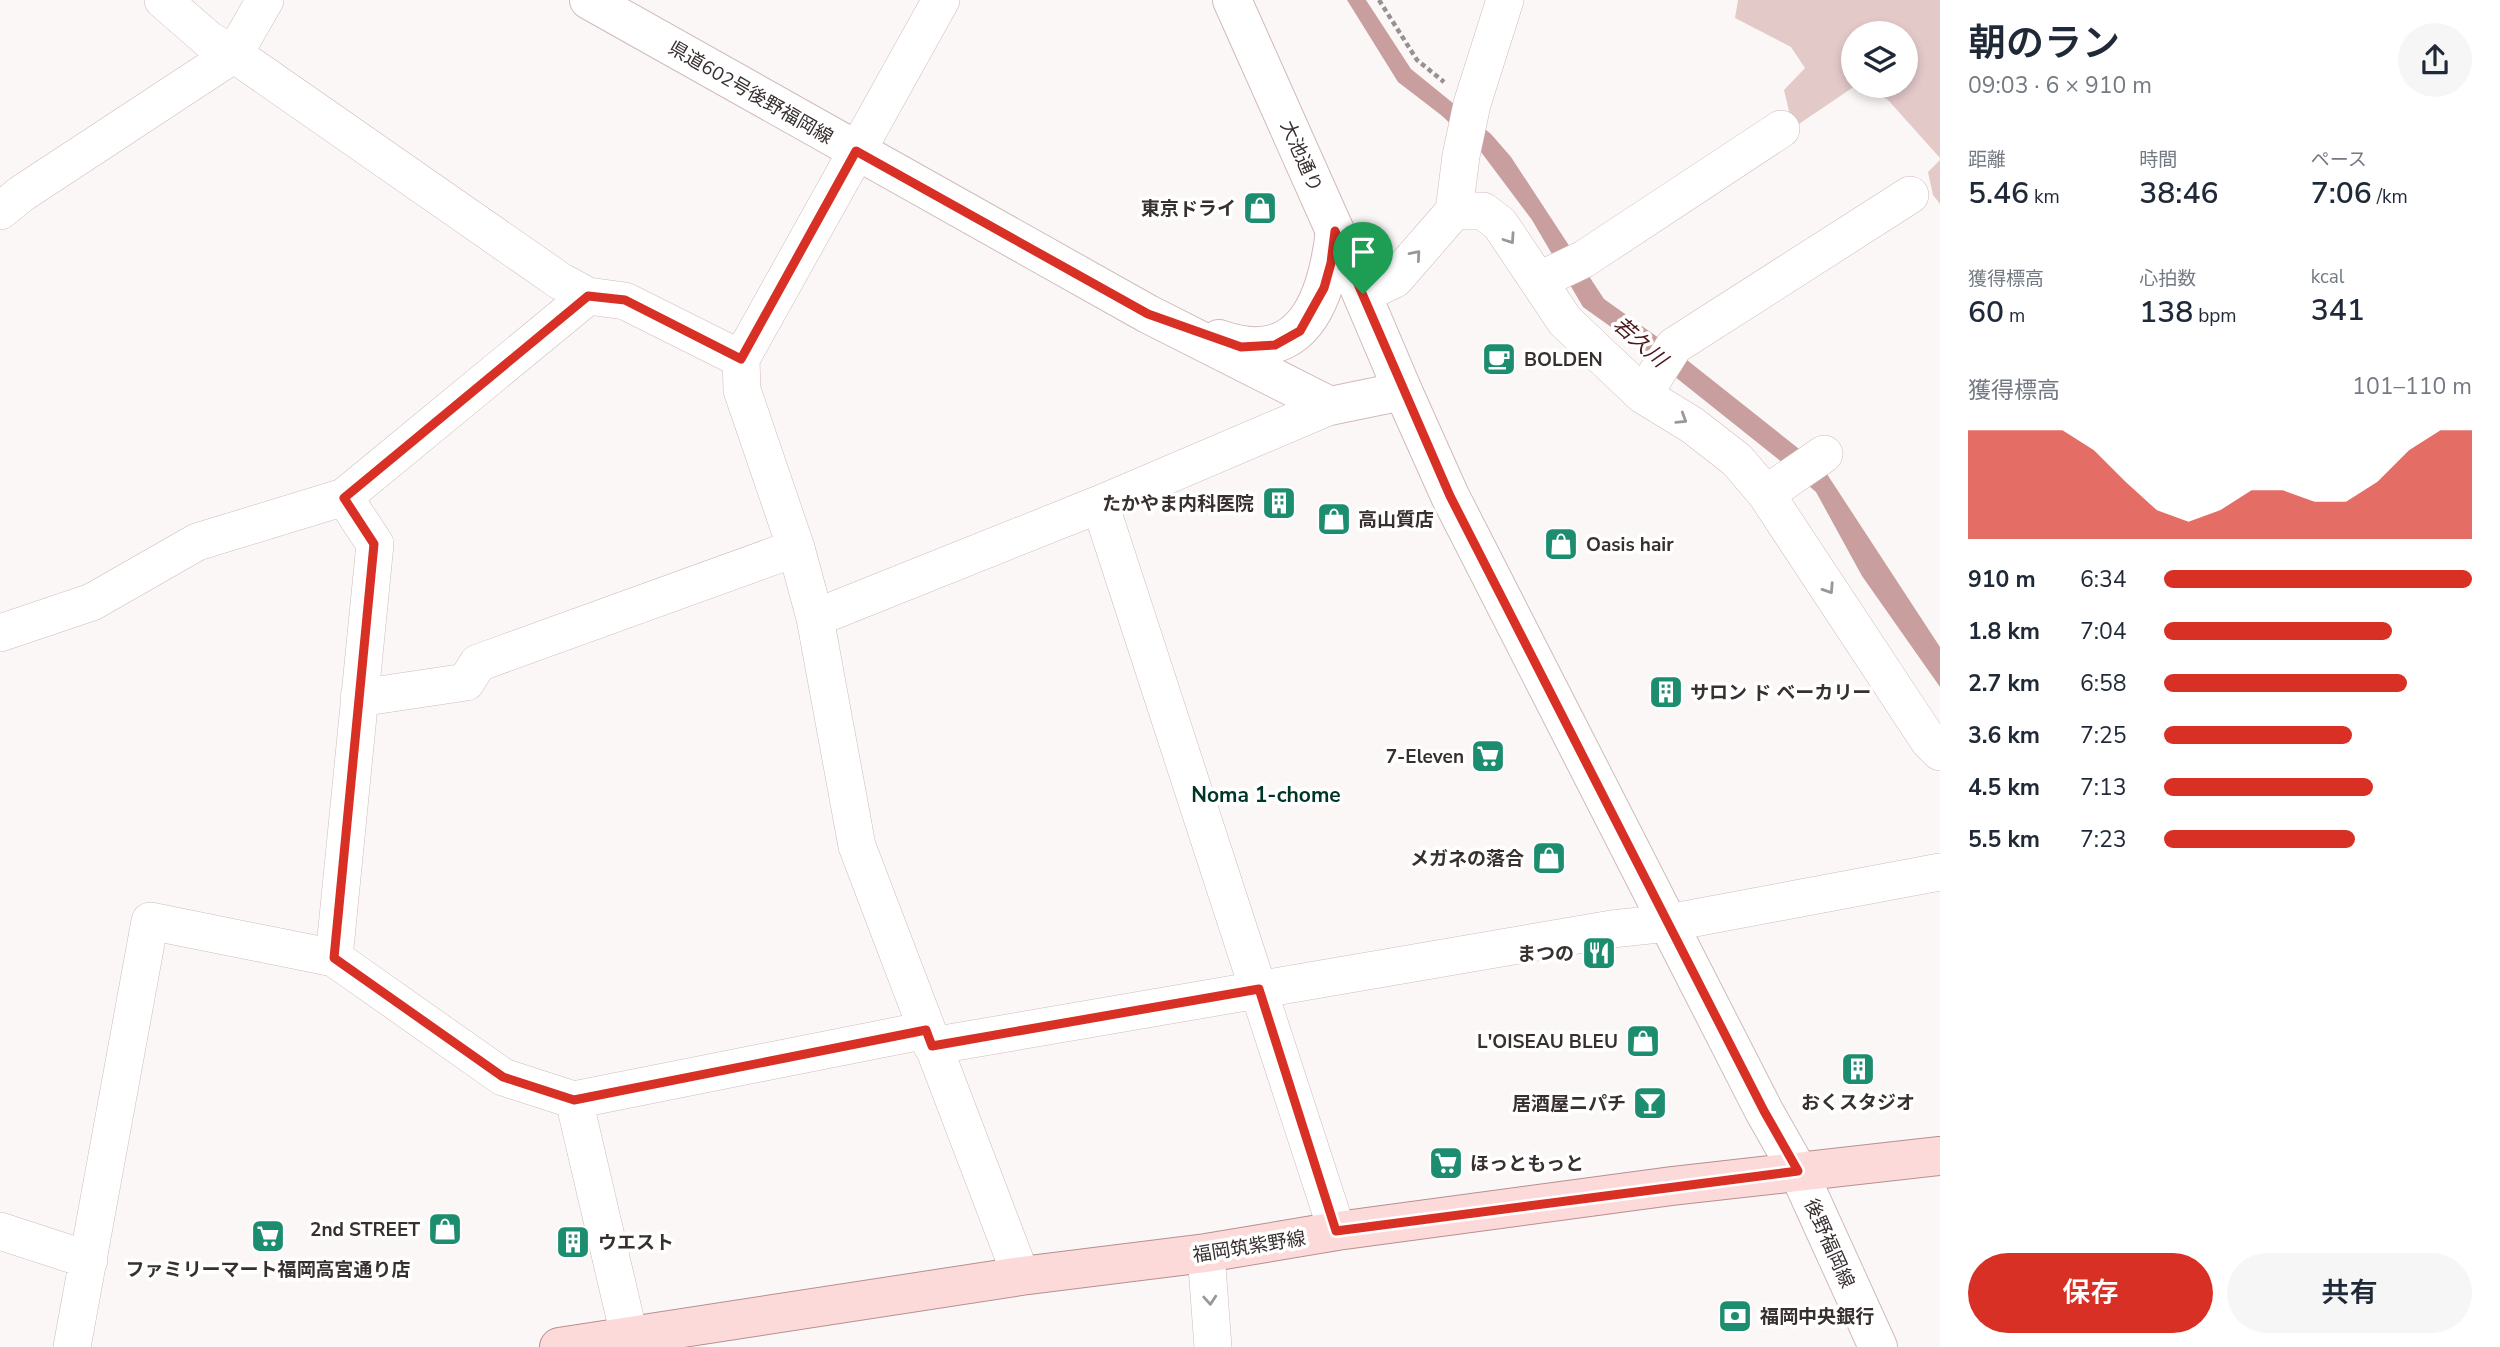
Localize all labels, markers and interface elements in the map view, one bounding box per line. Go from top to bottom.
text: 朝のラン [1968,18,2120,69]
map controls [1841,21,1918,98]
button: layers [1841,21,1918,98]
button: share [2398,23,2472,97]
street label: 県道602号後野福岡線 [663,35,838,151]
text: 09:03 · 6 × 910 m [1968,70,2152,101]
street label: 大池通り [1274,116,1328,196]
text: 距離 [1968,147,2006,173]
text: 時間 [2139,147,2177,173]
text: ペース [2311,147,2367,173]
text: 5.46 [1968,173,2029,214]
text: 38:46 [2139,173,2218,214]
text: 7:06 [2311,173,2372,214]
text: km [2029,184,2060,210]
text: /km [2372,184,2408,210]
shop icon: 東京ドライ [1241,189,1279,227]
place label: 東京ドライ [1141,196,1236,222]
pin [1333,222,1393,294]
one-way arrow [1502,231,1515,244]
icon: arrive [1344,233,1382,271]
one-way arrow [1408,250,1421,263]
text: kcal [2311,264,2344,290]
text: 獲得標高 [1968,266,2044,292]
text: 心拍数 [2139,266,2196,292]
text: 341 [2311,290,2365,331]
text: 60 [1968,292,2004,333]
text: 138 [2139,292,2193,333]
text: m [2004,303,2025,329]
text: bpm [2193,303,2237,329]
water label: 若久川 [1607,311,1674,375]
cafe icon: BOLDEN [1480,340,1518,378]
place label: BOLDEN [1524,347,1603,373]
text: 101–110 m [2352,371,2472,402]
text: 獲得標高 [1968,375,2060,406]
one-way arrow [1675,410,1688,423]
building icon: たかやま内科医院 [1260,484,1298,522]
place label: たかやま内科医院 [1102,491,1254,517]
shop icon: 高山質店 [1315,500,1353,538]
place label: 高山質店 [1358,507,1434,533]
shop icon: Oasis hair [1542,525,1580,563]
place label: Oasis hair [1586,532,1674,558]
text: 910 m [1968,564,2036,595]
text: 6:34 [2080,564,2127,595]
one-way arrow [1821,581,1833,594]
text: 1.8 km [1968,616,2040,647]
text: 7:04 [2080,616,2127,647]
text: 2.7 km [1968,668,2040,699]
text: 6:58 [2080,668,2127,699]
building icon: サロン ド ベーカリー [1647,673,1685,711]
place label: サロン ド ベーカリー [1690,680,1871,706]
text: 3.6 km [1968,720,2040,751]
text: 7:25 [2080,720,2127,751]
supermarket icon: 7-Eleven [1469,737,1507,775]
place label: 7-Eleven [1386,744,1464,770]
text: 4.5 km [1968,772,2040,803]
text: 7:13 [2080,772,2127,803]
district label: Noma 1-chome [1191,781,1341,809]
text: 5.5 km [1968,824,2040,855]
text: 7:23 [2080,824,2127,855]
shop icon: メガネの落合 [1530,839,1568,877]
place label: メガネの落合 [1410,846,1524,872]
restaurant icon: まつの [1580,934,1618,972]
place label: まつの [1517,941,1574,967]
shop icon: L'OISEAU BLEU [1624,1022,1662,1060]
place label: L'OISEAU BLEU [1477,1029,1618,1055]
building icon: おくスタジオ [1839,1050,1877,1088]
bar icon: 居酒屋ニパチ [1631,1084,1669,1122]
place label: おくスタジオ [1801,1090,1915,1116]
place label: 居酒屋ニパチ [1512,1091,1626,1117]
supermarket icon: ほっともっと [1427,1144,1465,1182]
place label: ほっともっと [1470,1151,1584,1177]
street label: 後野福岡線 [1798,1195,1860,1292]
shop icon: 2nd STREET [426,1210,464,1248]
supermarket icon: ファミリーマート福岡高宮通り店 [249,1217,287,1255]
place label: 2nd STREET [310,1217,420,1243]
building icon: ウエスト [554,1223,592,1261]
street label: 福岡筑紫野線 [1191,1225,1307,1269]
place label: ウエスト [598,1230,674,1256]
button: 保存 [1968,1253,2213,1333]
button: 共有 [2227,1253,2472,1333]
place label: ファミリーマート福岡高宮通り店 [125,1257,411,1283]
one-way arrow [1202,1295,1217,1306]
bank icon: 福岡中央銀行 [1716,1297,1754,1335]
place label: 福岡中央銀行 [1760,1304,1874,1330]

